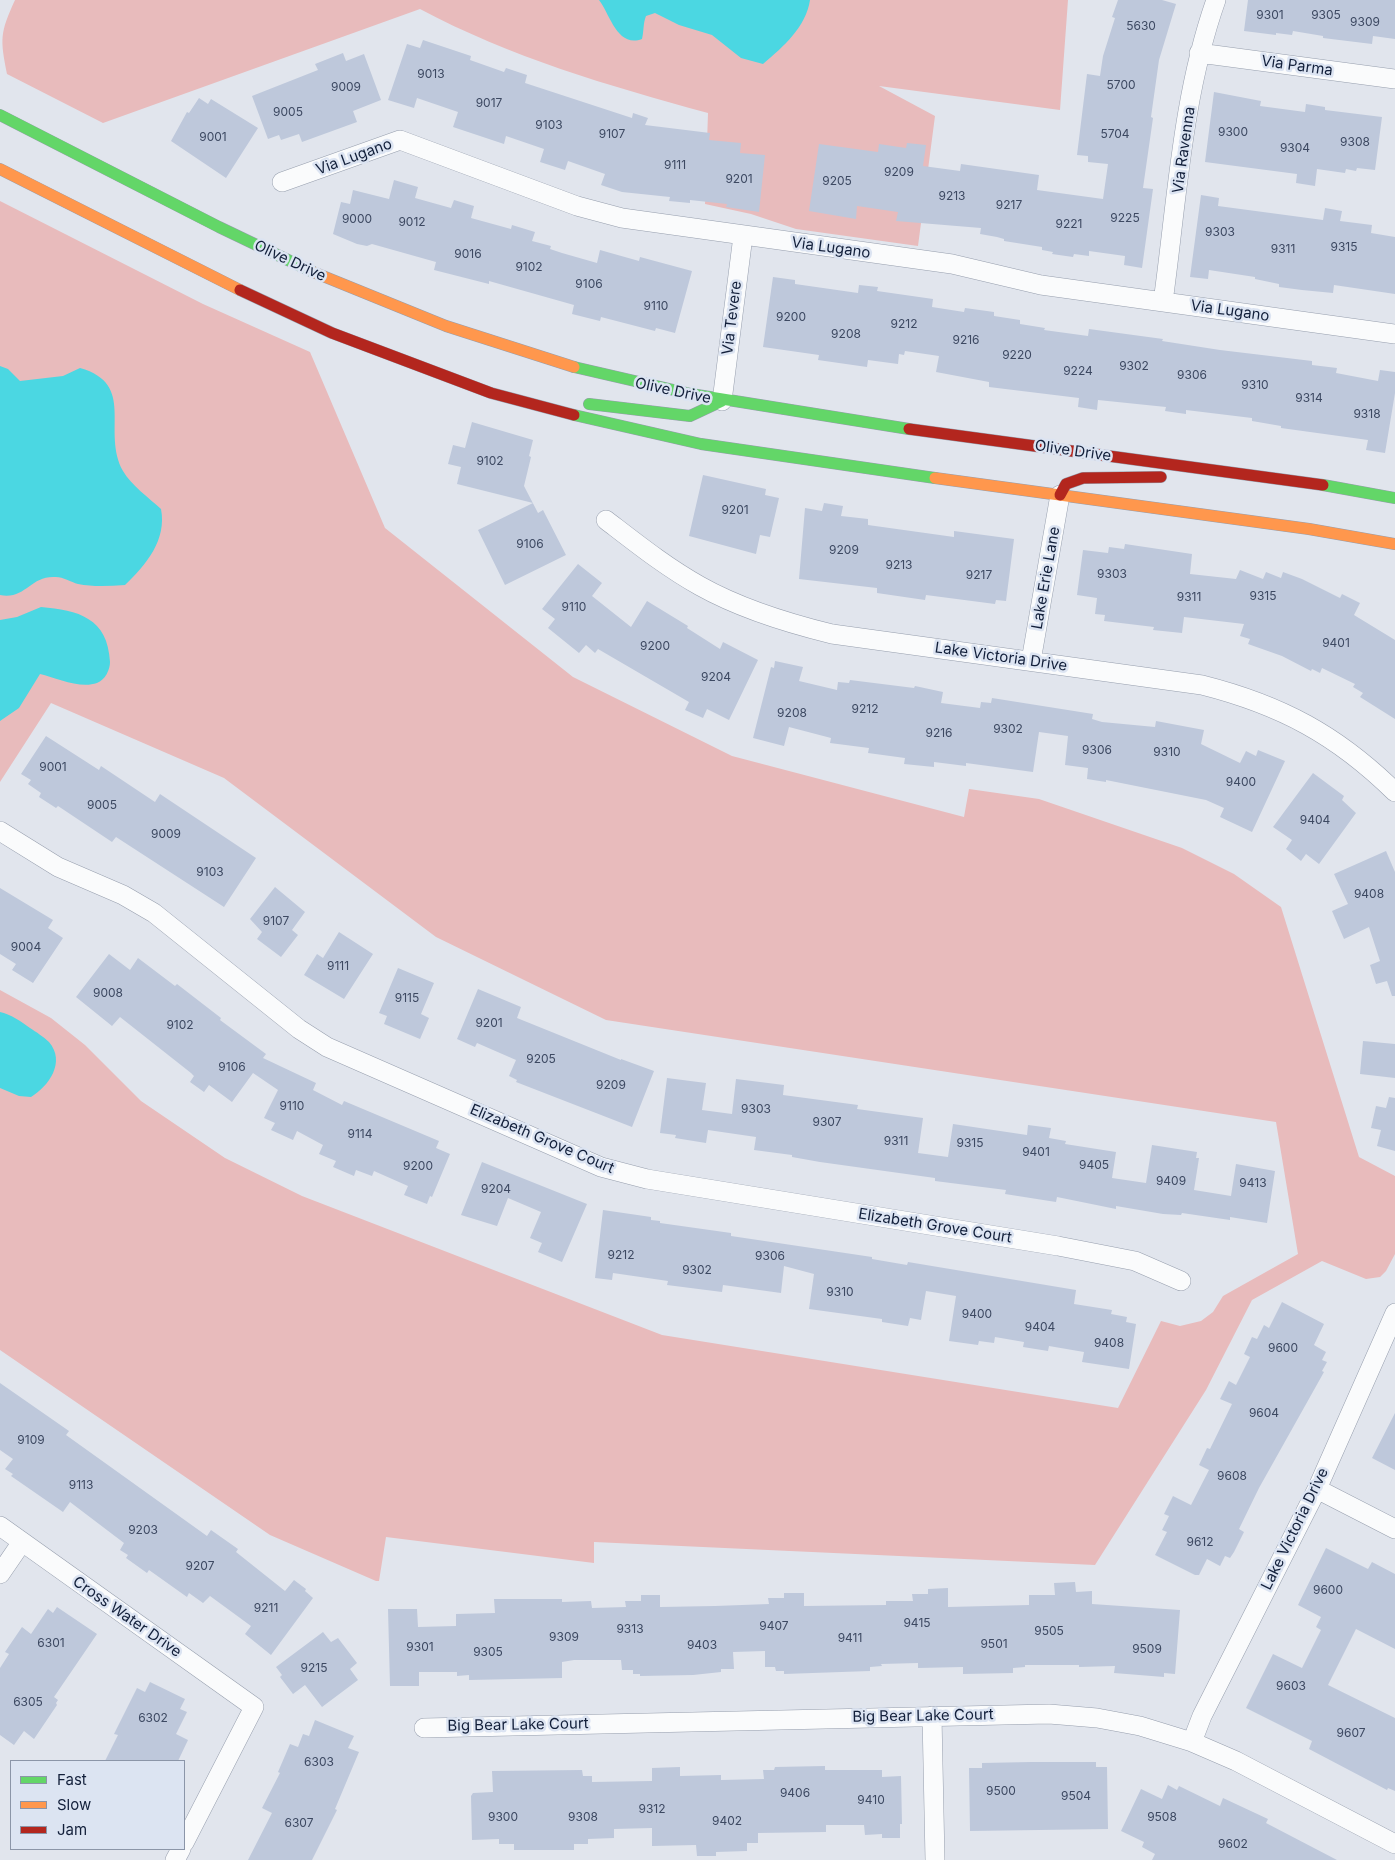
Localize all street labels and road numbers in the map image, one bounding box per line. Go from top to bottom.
street label: Via Parma [1260,52,1334,80]
street label: Via Ravenna [1169,105,1199,195]
street label: Via Lugano [314,135,394,179]
street label: Via Lugano [790,234,872,262]
street label: Olive Drive [251,237,329,285]
street label: Via Tevere [719,280,745,356]
street label: Via Lugano [1189,297,1271,325]
street label: Olive Drive [633,374,713,408]
street label: Olive Drive [1034,437,1112,465]
street label: Lake Erie Lane [1028,525,1064,631]
street label: Lake Victoria Drive [934,639,1068,675]
street label: Elizabeth Grove Court [467,1100,617,1178]
street label: Elizabeth Grove Court [857,1205,1013,1247]
street label: Lake Victoria Drive [1258,1465,1332,1593]
street label: Cross Water Drive [69,1573,185,1661]
street label: Big Bear Lake Court [852,1706,994,1726]
street label: Big Bear Lake Court [447,1715,589,1735]

